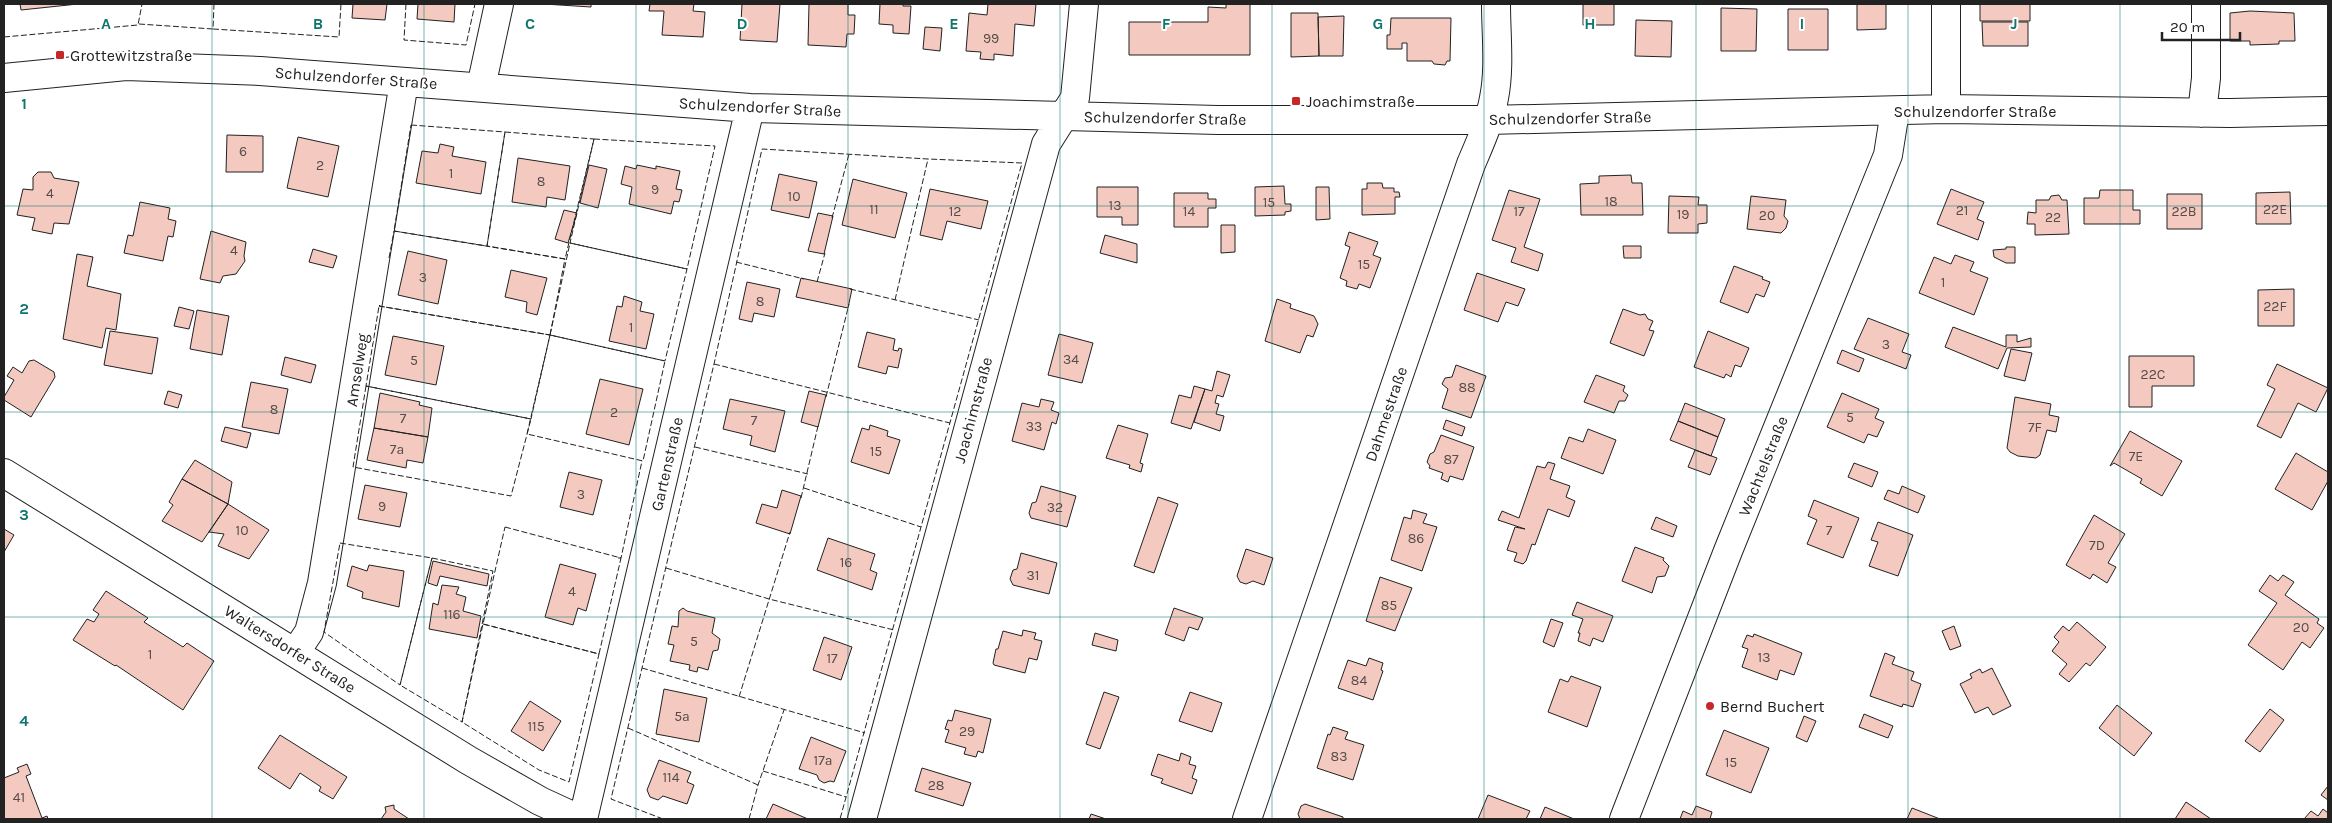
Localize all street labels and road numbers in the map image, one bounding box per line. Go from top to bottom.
street label: Schulzendorfer Straße [274,63,438,93]
street label: Schulzendorfer Straße [678,93,842,121]
street label: Schulzendorfer Straße [1894,102,2056,121]
street label: Schulzendorfer Straße [1083,107,1247,129]
street label: Schulzendorfer Straße [1488,107,1652,129]
street label: Amselweg [342,332,372,408]
street label: Joachimstraße [950,355,996,465]
street label: Dahmestraße [1361,364,1411,464]
street label: Wachtelstraße [1734,413,1792,519]
street label: Gartenstraße [647,415,687,513]
street label: Waltersdorfer Straße [221,601,359,697]

